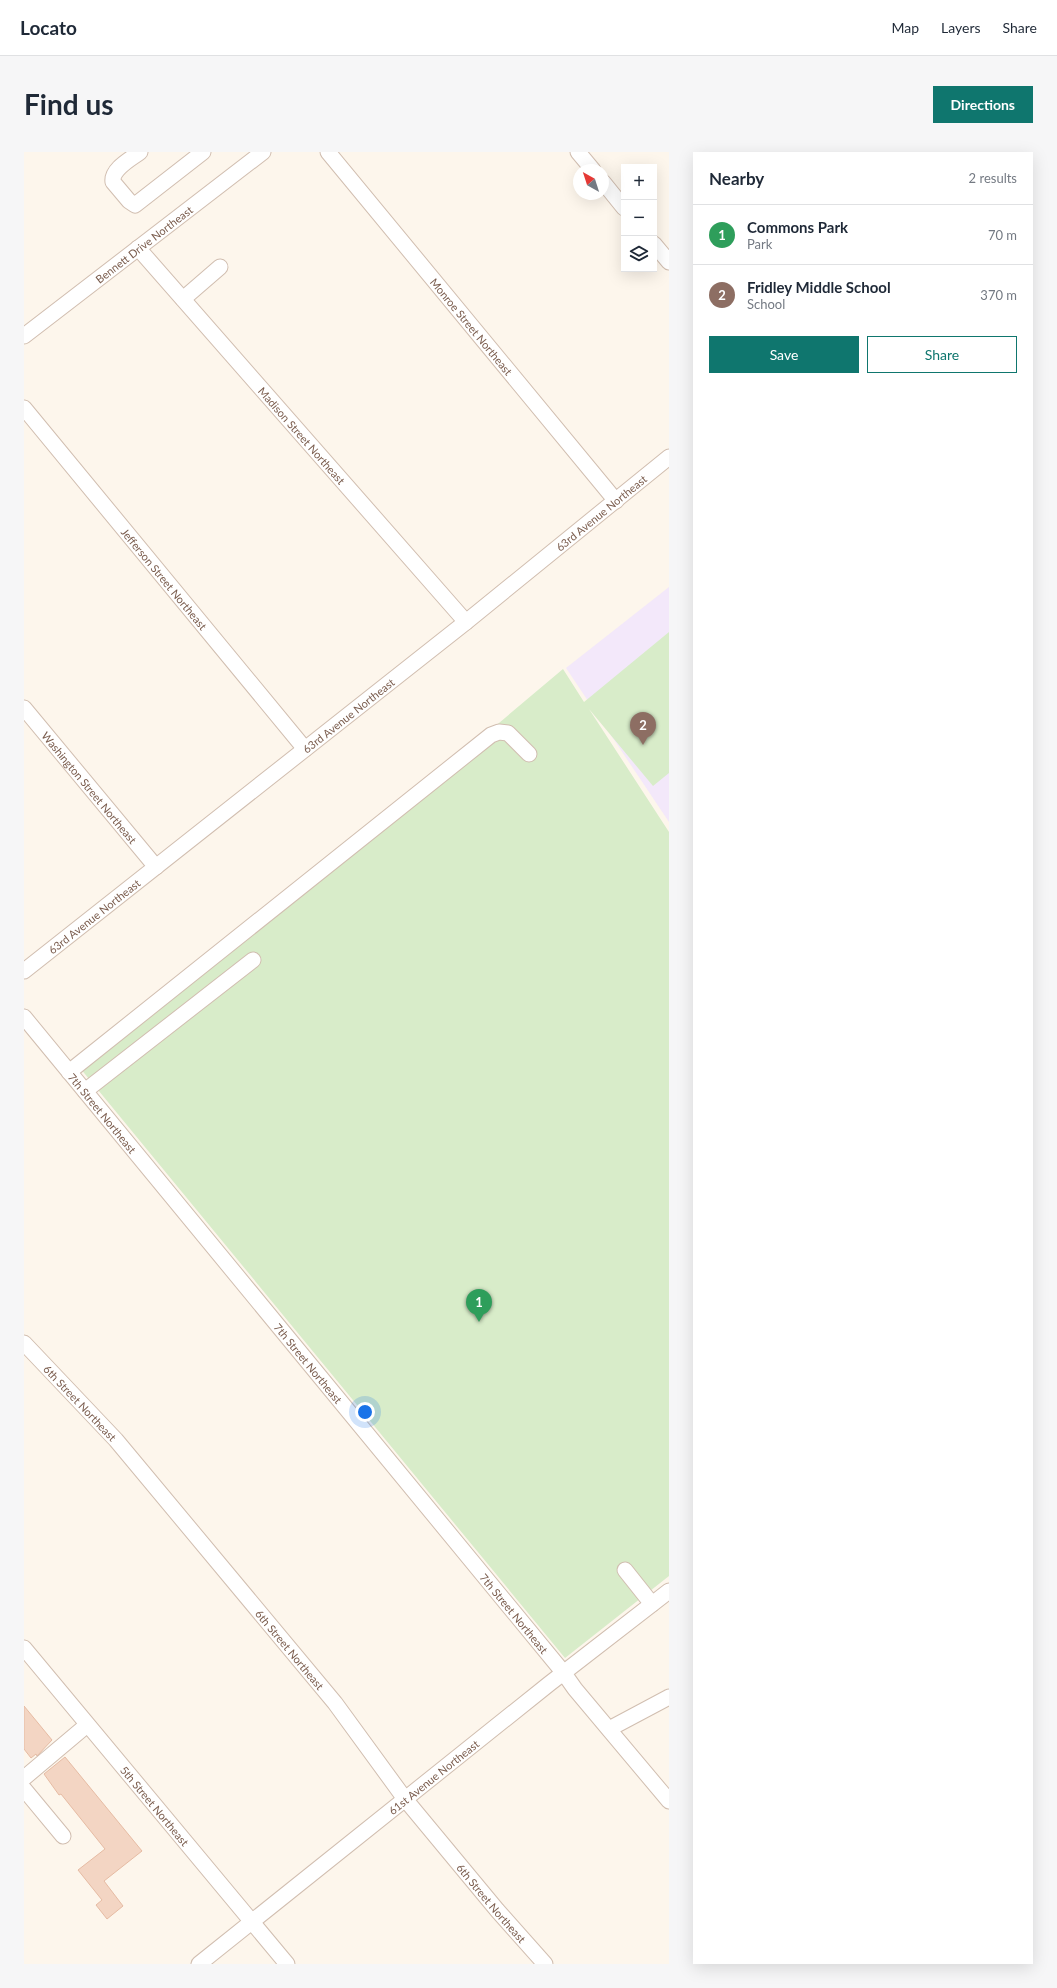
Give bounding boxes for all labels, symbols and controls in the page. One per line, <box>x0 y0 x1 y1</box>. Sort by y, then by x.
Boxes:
text: Locato <box>20 16 77 39</box>
text: Map <box>891 19 919 36</box>
text: Layers <box>941 19 981 36</box>
text: Share <box>1003 19 1037 36</box>
button: Directions <box>933 86 1033 123</box>
text: Find us <box>24 87 114 121</box>
north arrow <box>573 164 609 200</box>
map controls <box>621 164 657 272</box>
button: + <box>621 164 657 200</box>
text: Nearby <box>709 168 764 189</box>
text: 2 results <box>969 170 1017 186</box>
button: − <box>621 200 657 236</box>
street label: Bennett Drive Northeast <box>93 202 195 285</box>
text: Commons Park <box>747 218 848 236</box>
text: 1 <box>718 227 726 243</box>
text: 70 m <box>988 227 1017 243</box>
button: layers <box>621 236 657 272</box>
text: Park <box>747 236 772 252</box>
street label: Monroe Street Northeast <box>428 275 516 377</box>
text: Fridley Middle School <box>747 278 891 296</box>
text: 2 <box>718 287 726 303</box>
text: 370 m <box>980 287 1017 303</box>
text: School <box>747 296 785 312</box>
button: Save <box>709 336 859 373</box>
button: Share <box>867 336 1017 373</box>
street label: Madison Street Northeast <box>256 384 348 486</box>
street label: 63rd Avenue Northeast <box>553 472 649 553</box>
street label: Jefferson Street Northeast <box>119 525 210 632</box>
street label: 63rd Avenue Northeast <box>300 675 397 755</box>
pin: 2 <box>630 712 656 745</box>
street label: Washington Street Northeast <box>40 729 140 846</box>
street label: 63rd Avenue Northeast <box>45 876 142 956</box>
street label: 7th Street Northeast <box>66 1070 140 1155</box>
pin: 1 <box>466 1289 492 1322</box>
street label: 7th Street Northeast <box>272 1320 345 1406</box>
street label: 6th Street Northeast <box>41 1362 119 1443</box>
your location <box>355 1402 375 1422</box>
street label: 7th Street Northeast <box>478 1570 551 1656</box>
street label: 6th Street Northeast <box>253 1607 327 1692</box>
street label: 61st Avenue Northeast <box>386 1737 481 1817</box>
street label: 5th Street Northeast <box>118 1763 192 1848</box>
street label: 6th Street Northeast <box>454 1861 529 1945</box>

